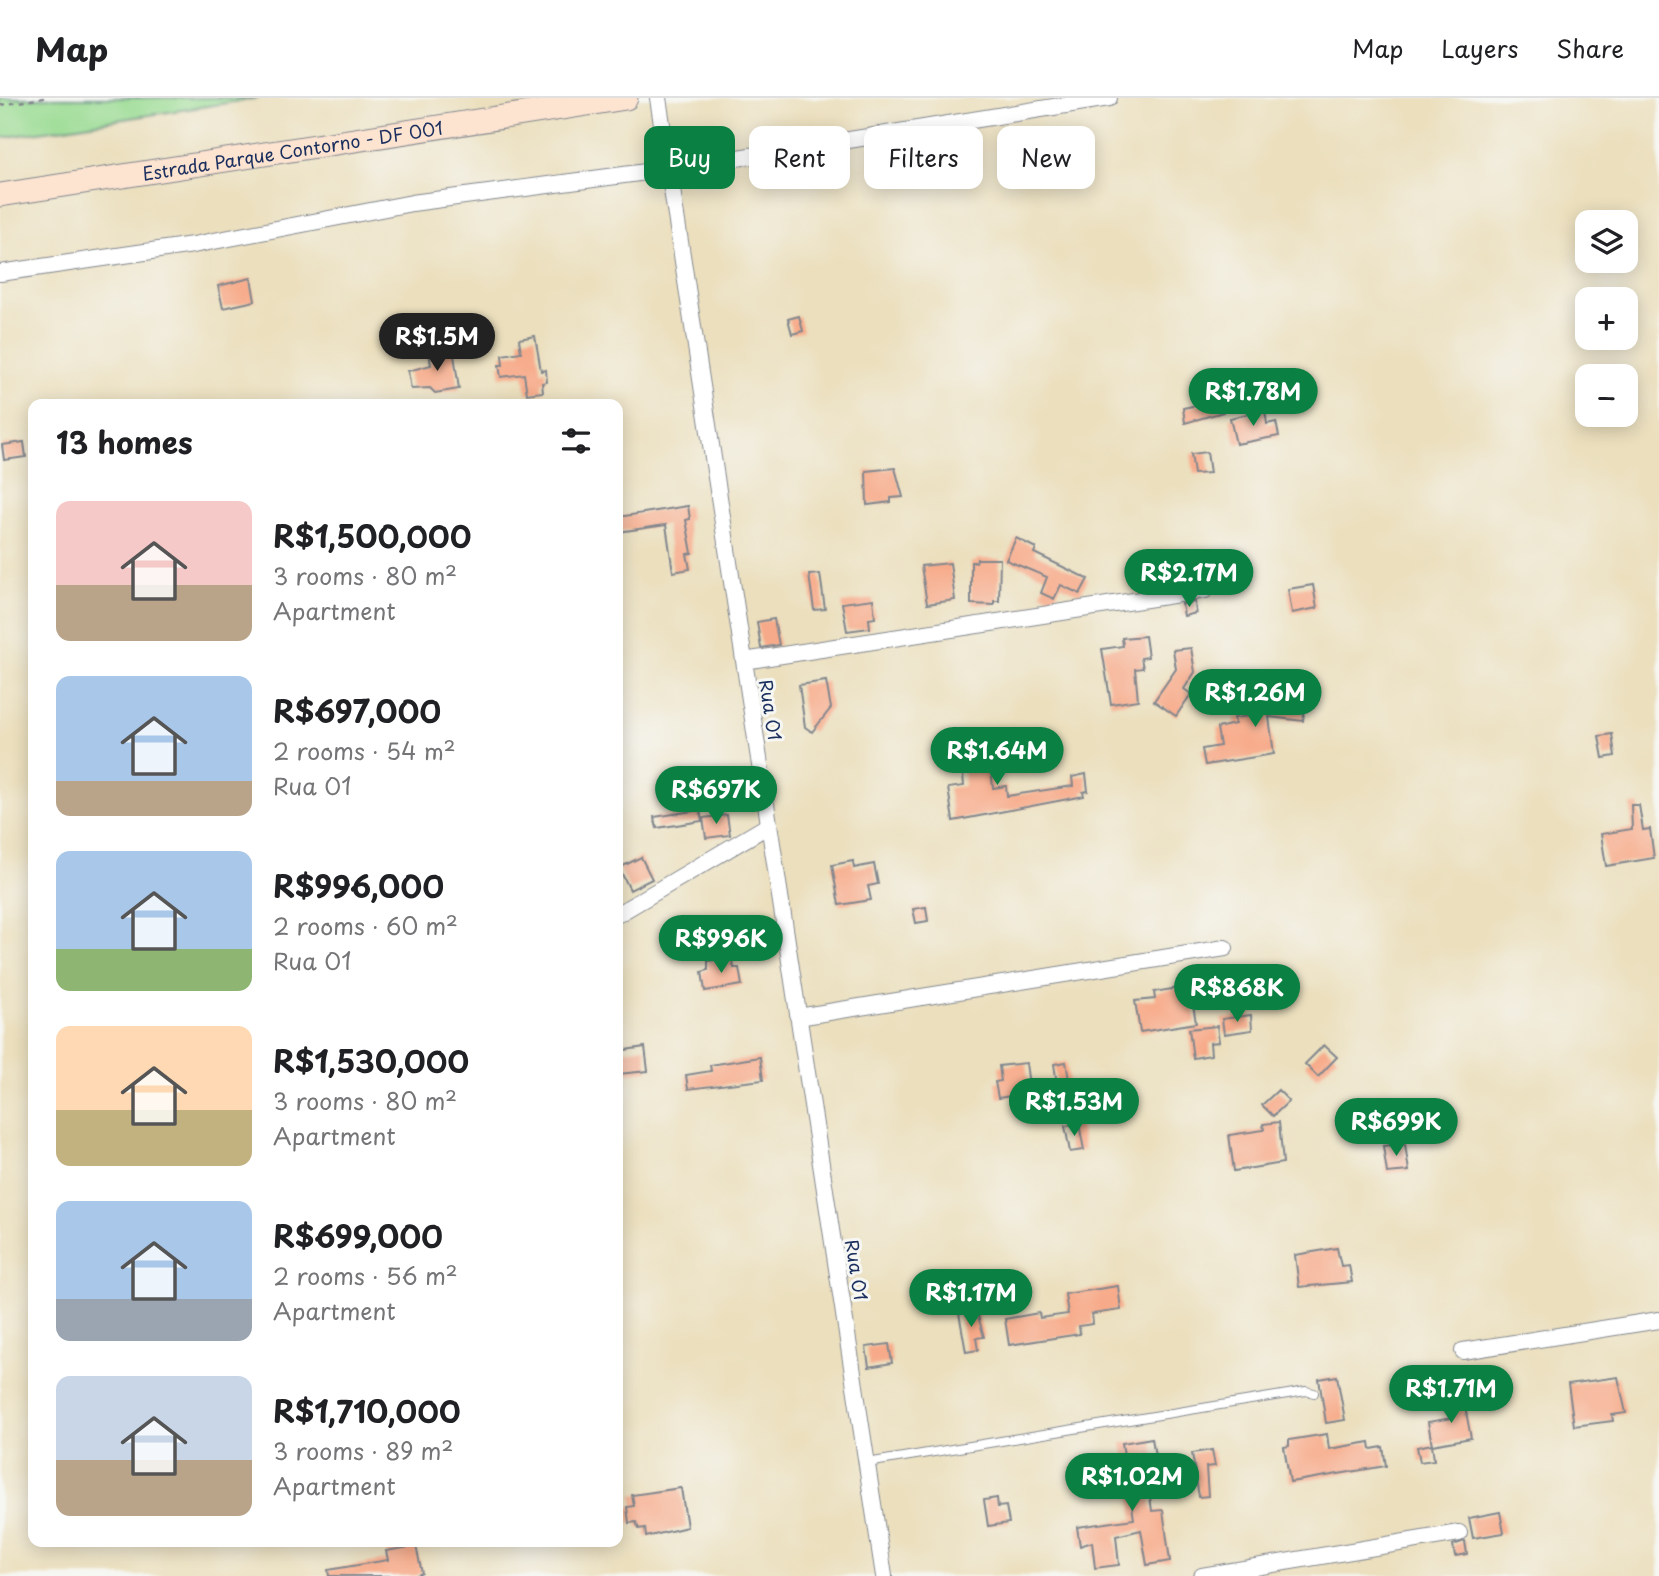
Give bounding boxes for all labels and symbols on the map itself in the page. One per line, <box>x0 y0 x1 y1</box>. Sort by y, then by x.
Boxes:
street label: Estrada Parque Contorno - DF 001 <box>140 113 445 186</box>
pin: R$1.5M <box>380 314 494 373</box>
pin: R$1.78M <box>1188 368 1318 428</box>
pin: R$2.17M <box>1124 550 1254 609</box>
pin: R$1.26M <box>1190 670 1320 729</box>
street label: Rua 01 <box>753 678 789 742</box>
pin: R$1.64M <box>932 728 1062 787</box>
pin: R$697K <box>659 766 773 826</box>
pin: R$996K <box>664 916 778 975</box>
pin: R$868K <box>1180 964 1294 1024</box>
pin: R$1.53M <box>1009 1079 1139 1138</box>
pin: R$699K <box>1339 1098 1453 1158</box>
street label: Rua 01 <box>839 1238 875 1302</box>
pin: R$1.17M <box>906 1270 1036 1329</box>
pin: R$1.71M <box>1386 1366 1516 1425</box>
pin: R$1.02M <box>1067 1454 1197 1513</box>

